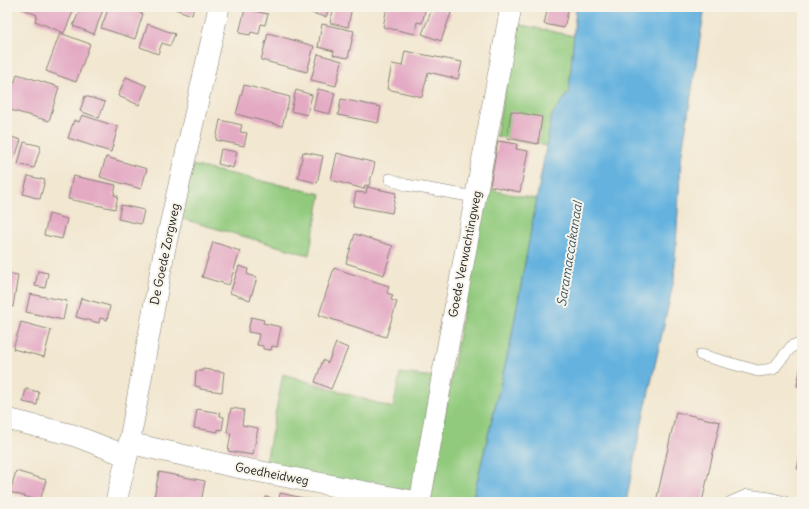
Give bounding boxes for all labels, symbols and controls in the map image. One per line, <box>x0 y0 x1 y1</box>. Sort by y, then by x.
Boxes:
street label: Goede Verwachtingweg <box>445 189 484 319</box>
water label: Saramaccakanaal <box>553 199 586 308</box>
street label: De Goede Zorgweg <box>146 202 183 306</box>
street label: Goedheidweg <box>234 459 310 488</box>

